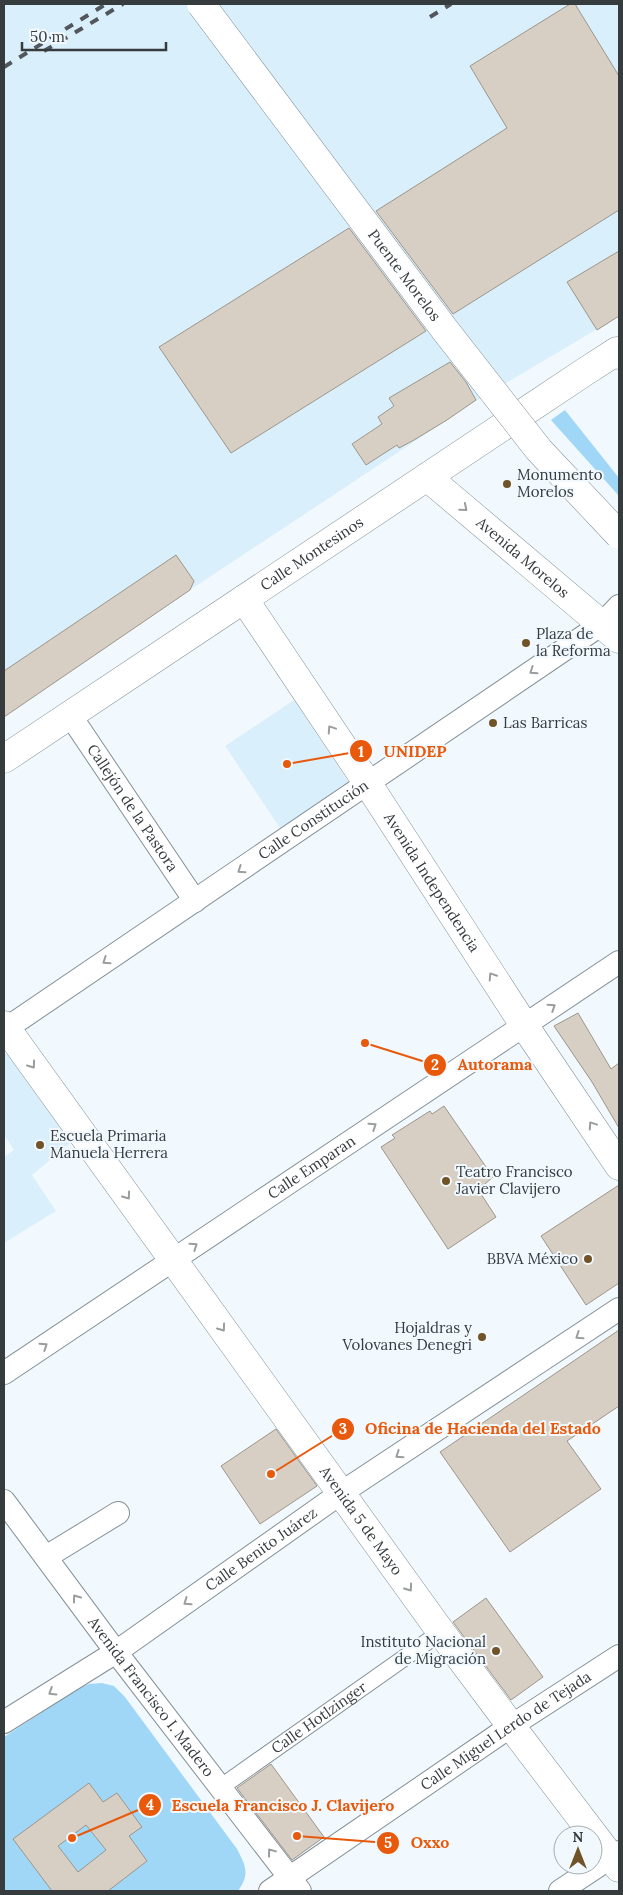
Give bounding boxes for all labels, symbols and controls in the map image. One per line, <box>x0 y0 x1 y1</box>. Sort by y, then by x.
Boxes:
scale bar <box>22 20 166 52</box>
text: 50 m <box>30 27 65 46</box>
street label: Puente Morelos <box>364 225 445 325</box>
place label: Monumento Morelos <box>517 465 603 501</box>
marker: Monumento Morelos <box>501 478 513 490</box>
one-way arrow <box>458 503 467 511</box>
street label: Calle Montesinos <box>256 512 367 595</box>
street label: Avenida Morelos <box>472 512 573 602</box>
place label: Plaza de la Reforma <box>536 624 611 660</box>
marker: Plaza de la Reforma <box>520 637 532 649</box>
one-way arrow <box>529 665 539 674</box>
place label: Las Barricas <box>503 713 588 732</box>
marker: Las Barricas <box>487 717 499 729</box>
one-way arrow <box>328 725 337 735</box>
callout: UNIDEP <box>348 736 456 767</box>
street label: Callejón de la Pastora <box>83 740 183 875</box>
text: UNIDEP <box>384 741 446 761</box>
text: 1 <box>358 742 364 761</box>
street label: Calle Constitución <box>254 775 372 864</box>
street label: Avenida Independencia <box>380 808 484 956</box>
one-way arrow <box>237 864 246 873</box>
one-way arrow <box>102 955 112 964</box>
one-way arrow <box>488 972 498 981</box>
one-way arrow <box>546 1004 555 1013</box>
callout: Autorama <box>422 1049 542 1080</box>
text: Autorama <box>458 1054 533 1074</box>
text: 2 <box>431 1055 439 1074</box>
one-way arrow <box>26 1059 35 1068</box>
one-way arrow <box>589 1122 598 1131</box>
one-way arrow <box>367 1123 376 1132</box>
place label: Escuela Primaria Manuela Herrera <box>50 1126 168 1162</box>
street label: Calle Emparan <box>264 1131 359 1203</box>
marker: Escuela Primaria Manuela Herrera <box>34 1139 46 1151</box>
place label: Teatro Francisco Javier Clavijero <box>455 1162 573 1198</box>
marker: Teatro Francisco Javier Clavijero <box>440 1175 452 1187</box>
one-way arrow <box>122 1190 130 1199</box>
one-way arrow <box>188 1243 198 1252</box>
place label: BBVA México <box>487 1249 578 1268</box>
marker: BBVA México <box>582 1253 594 1265</box>
place label: Hojaldras y Volovanes Denegri <box>341 1318 472 1354</box>
one-way arrow <box>217 1322 225 1331</box>
one-way arrow <box>575 1330 584 1339</box>
marker: Hojaldras y Volovanes Denegri <box>476 1331 488 1343</box>
one-way arrow <box>39 1343 48 1352</box>
callout: Oficina de Hacienda del Estado <box>330 1413 611 1444</box>
text: Oficina de Hacienda del Estado <box>365 1418 601 1438</box>
text: 3 <box>339 1419 347 1438</box>
one-way arrow <box>396 1449 405 1458</box>
street label: Avenida 5 de Mayo <box>315 1461 407 1579</box>
street label: Calle Benito Juárez <box>201 1503 321 1595</box>
one-way arrow <box>404 1582 412 1591</box>
one-way arrow <box>74 1595 82 1604</box>
one-way arrow <box>183 1596 193 1605</box>
street label: Avenida Francisco I. Madero <box>84 1612 219 1781</box>
place label: Instituto Nacional de Migración <box>361 1632 486 1668</box>
marker: Instituto Nacional de Migración <box>490 1645 502 1657</box>
street label: Calle Miguel Lerdo de Tejada <box>416 1667 595 1794</box>
street label: Calle Hotlzinger <box>267 1677 371 1758</box>
one-way arrow <box>48 1686 57 1695</box>
callout: Escuela Francisco J. Clavijero <box>137 1790 405 1821</box>
text: 4 <box>146 1795 154 1814</box>
text: Escuela Francisco J. Clavijero <box>172 1795 394 1815</box>
north arrow <box>553 1825 603 1875</box>
callout: Oxxo <box>375 1827 459 1858</box>
text: N <box>573 1828 584 1846</box>
text: Oxxo <box>411 1832 449 1852</box>
text: 5 <box>384 1833 392 1852</box>
one-way arrow <box>268 1849 276 1858</box>

